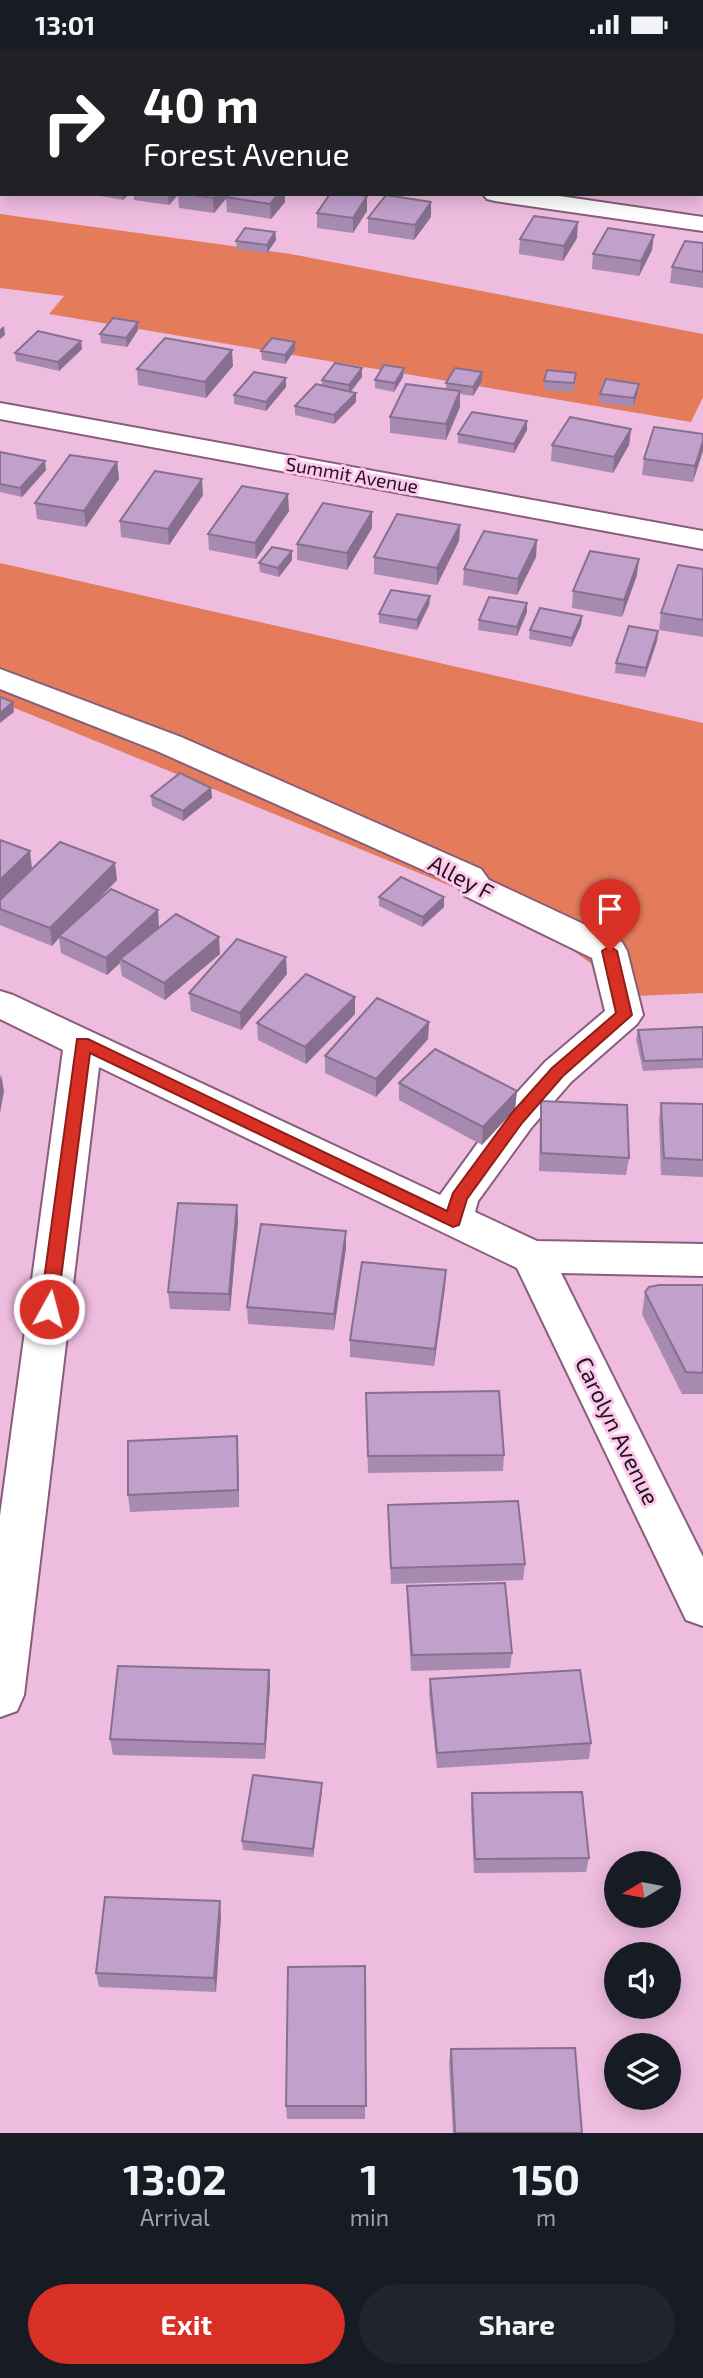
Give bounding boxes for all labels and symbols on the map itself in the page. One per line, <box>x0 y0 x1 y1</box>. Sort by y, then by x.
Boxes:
street label: Summit Avenue <box>284 452 420 497</box>
street label: Alley F <box>424 848 499 906</box>
pin <box>580 879 640 951</box>
position arrow <box>12 1272 86 1346</box>
street label: Carolyn Avenue <box>570 1352 666 1509</box>
north arrow <box>604 1851 681 1929</box>

